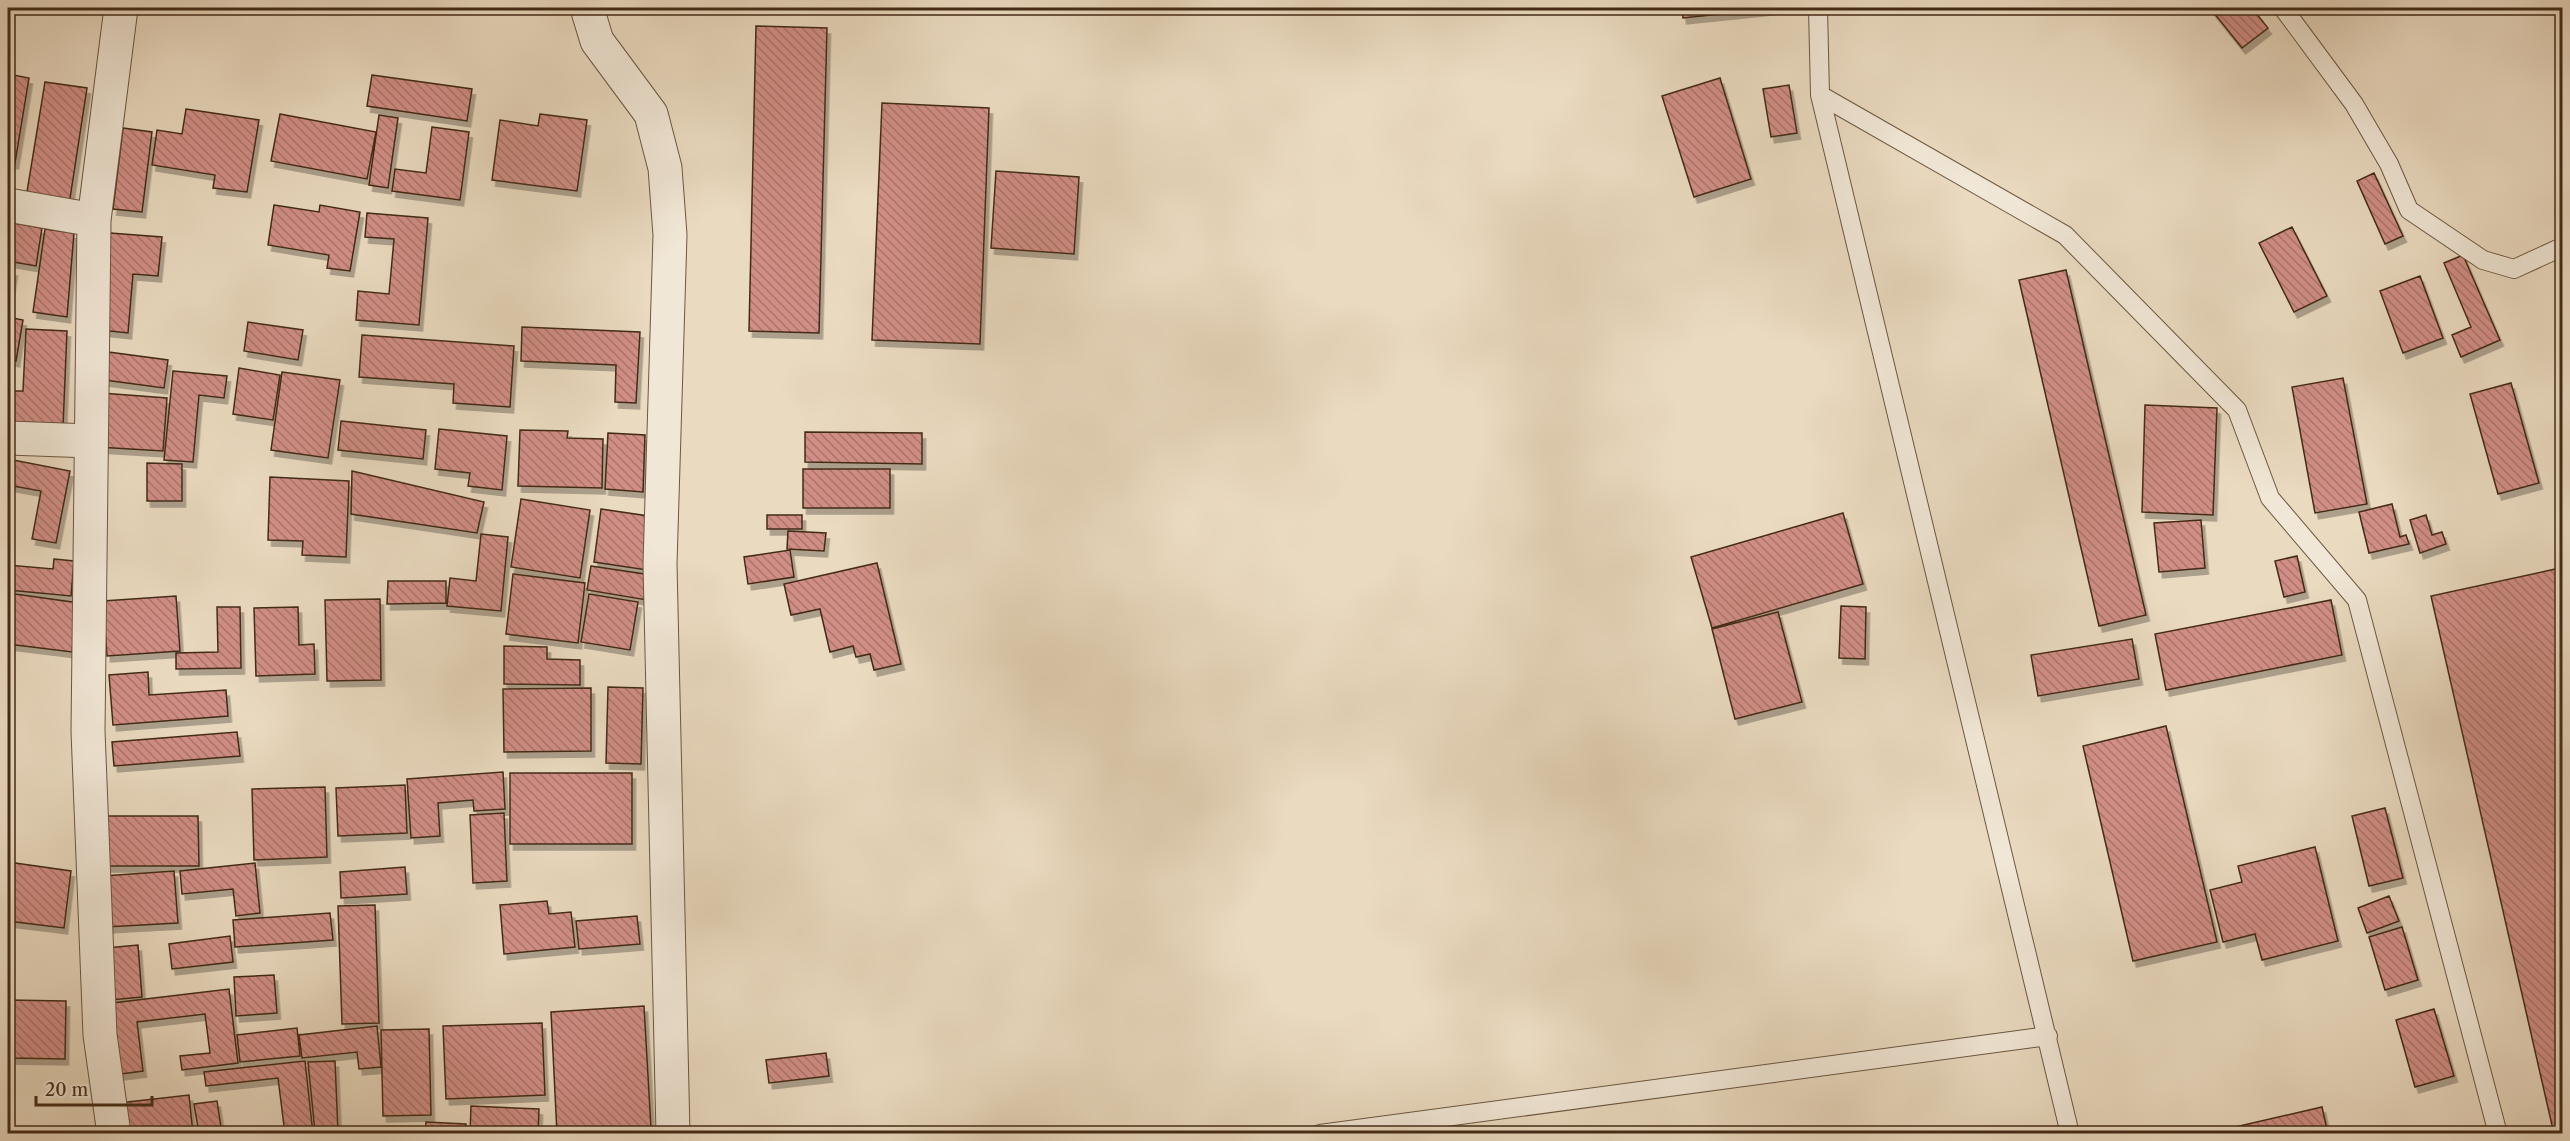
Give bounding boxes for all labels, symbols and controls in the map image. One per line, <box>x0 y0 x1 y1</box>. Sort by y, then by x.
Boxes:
scale bar <box>36 1069 152 1107</box>
text: 20 m <box>45 1079 89 1101</box>

